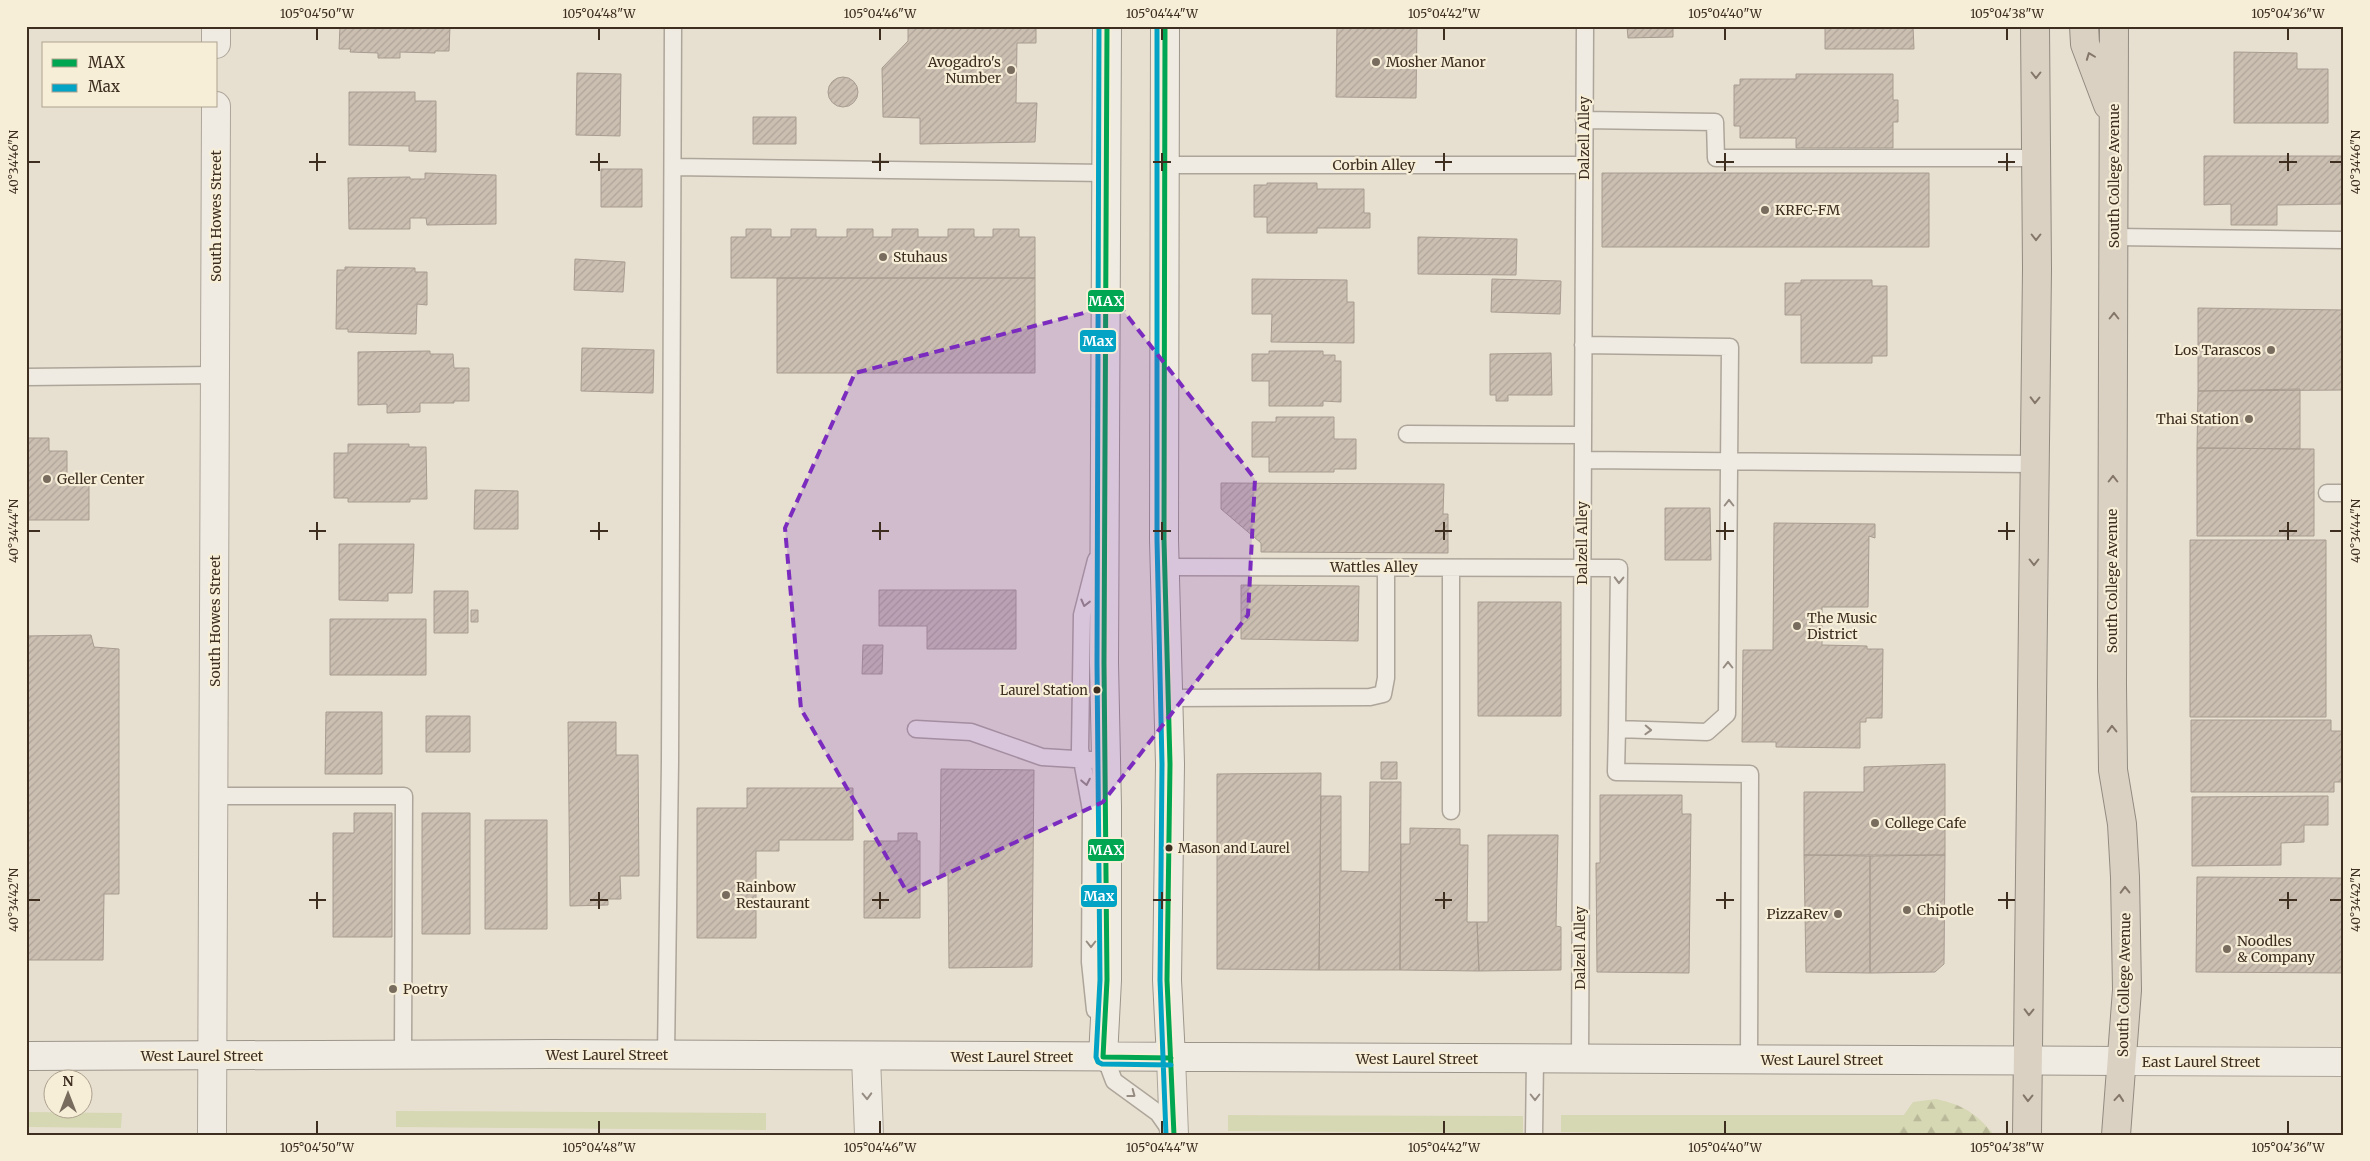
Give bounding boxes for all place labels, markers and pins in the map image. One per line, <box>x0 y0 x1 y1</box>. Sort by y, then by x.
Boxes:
place label: Avogadro's Number <box>927 53 1001 87</box>
place label: Mosher Manor <box>1386 53 1486 71</box>
marker: Mosher Manor <box>1370 56 1382 68</box>
marker: Avogadro's Number <box>1005 64 1017 76</box>
place label: KRFC-FM <box>1775 201 1840 219</box>
marker: KRFC-FM <box>1759 204 1771 216</box>
place label: Stuhaus <box>893 248 948 266</box>
marker: Stuhaus <box>877 251 889 263</box>
place label: Los Tarascos <box>2174 341 2261 359</box>
marker: Los Tarascos <box>2265 344 2277 356</box>
place label: Thai Station <box>2156 410 2239 428</box>
marker: Thai Station <box>2243 413 2255 425</box>
place label: Geller Center <box>57 470 144 488</box>
marker: Geller Center <box>41 473 53 485</box>
place label: The Music District <box>1807 609 1877 643</box>
marker: The Music District <box>1791 620 1803 632</box>
place label: Laurel Station <box>1000 682 1088 699</box>
marker: Laurel Station <box>1092 685 1102 695</box>
place label: College Cafe <box>1885 814 1966 832</box>
marker: College Cafe <box>1869 817 1881 829</box>
place label: Mason and Laurel <box>1178 840 1290 857</box>
marker: Mason and Laurel <box>1164 843 1174 853</box>
place label: Rainbow Restaurant <box>736 878 810 912</box>
marker: Rainbow Restaurant <box>720 889 732 901</box>
place label: Chipotle <box>1917 901 1974 919</box>
marker: Chipotle <box>1901 904 1913 916</box>
place label: PizzaRev <box>1766 905 1829 923</box>
marker: PizzaRev <box>1832 908 1844 920</box>
place label: Noodles & Company <box>2237 932 2316 966</box>
marker: Noodles & Company <box>2221 943 2233 955</box>
place label: Poetry <box>403 980 449 998</box>
marker: Poetry <box>387 983 399 995</box>

